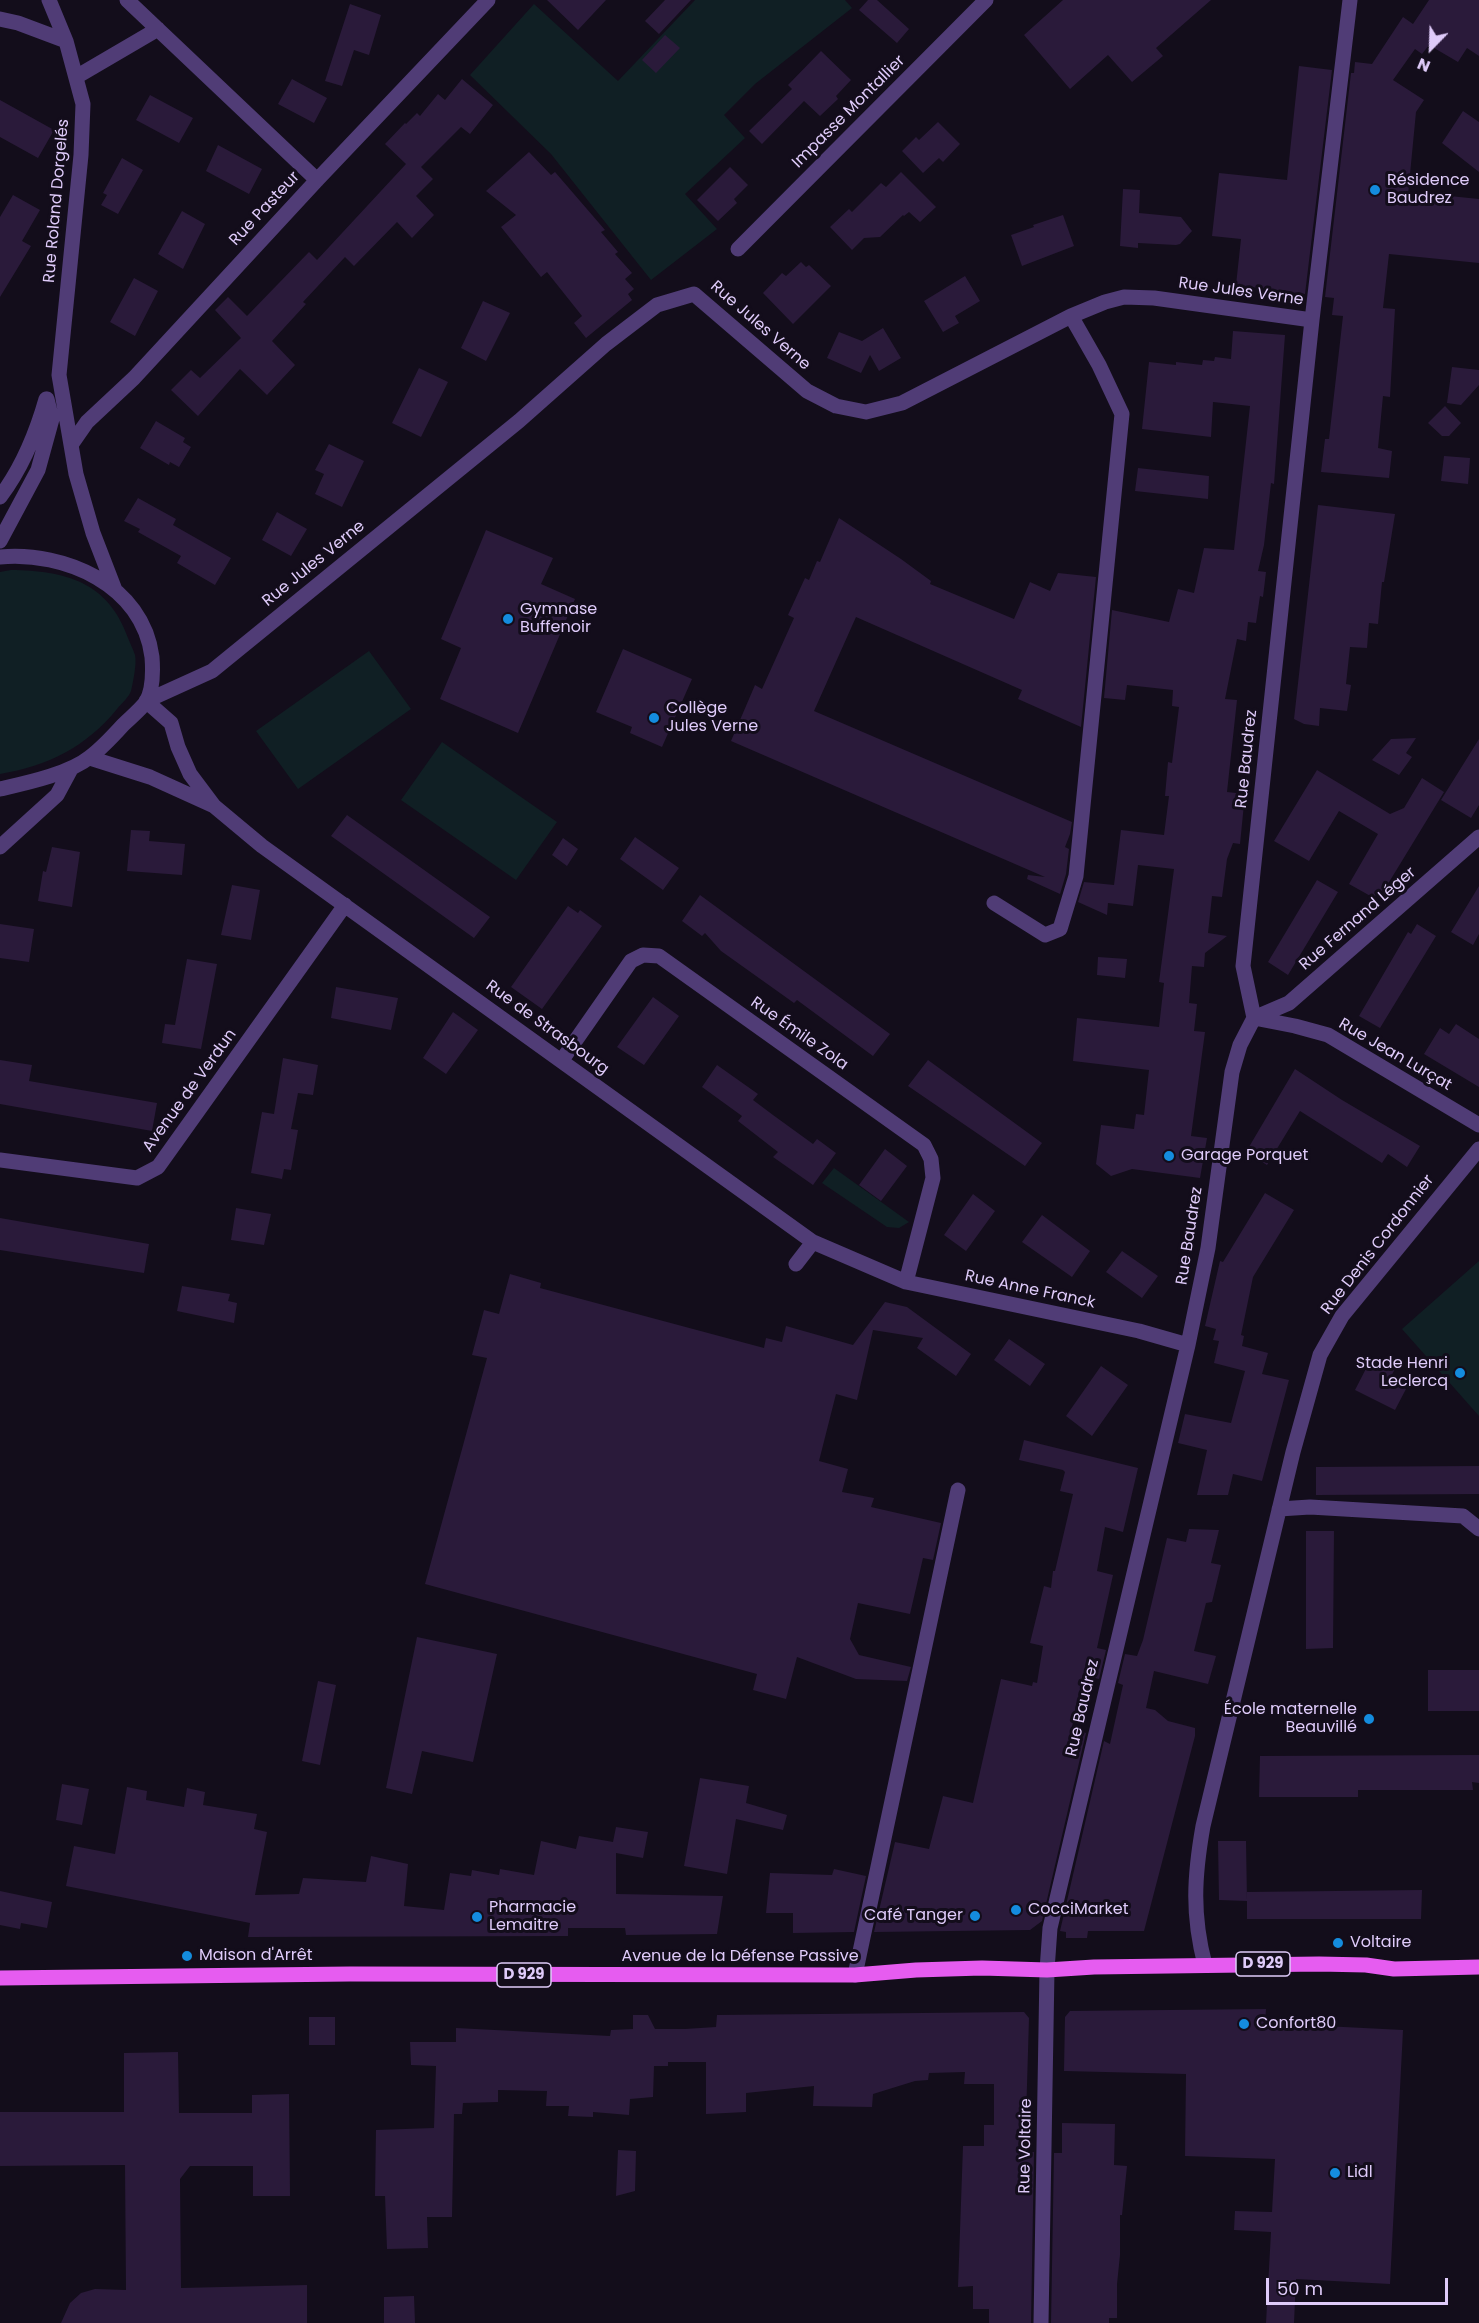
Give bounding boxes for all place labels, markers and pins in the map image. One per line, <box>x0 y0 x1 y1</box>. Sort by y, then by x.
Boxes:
place label: Résidence Baudrez <box>1387 171 1470 209</box>
marker: Résidence Baudrez <box>1368 183 1382 197</box>
place label: Gymnase Buffenoir <box>520 600 597 638</box>
marker: Gymnase Buffenoir <box>501 612 515 626</box>
place label: Collège Jules Verne <box>666 699 758 737</box>
marker: Collège Jules Verne <box>647 711 661 725</box>
place label: Garage Porquet <box>1181 1146 1308 1166</box>
marker: Garage Porquet <box>1162 1149 1176 1163</box>
place label: Stade Henri Leclercq <box>1356 1354 1448 1392</box>
marker: Stade Henri Leclercq <box>1453 1366 1467 1380</box>
place label: École maternelle Beauvillé <box>1224 1700 1357 1738</box>
marker: École maternelle Beauvillé <box>1362 1712 1376 1726</box>
place label: Pharmacie Lemaitre <box>489 1898 576 1936</box>
place label: CocciMarket <box>1028 1900 1128 1920</box>
marker: CocciMarket <box>1009 1903 1023 1917</box>
place label: Café Tanger <box>864 1906 963 1926</box>
marker: Café Tanger <box>968 1909 982 1923</box>
marker: Pharmacie Lemaitre <box>470 1910 484 1924</box>
place label: Voltaire <box>1350 1933 1411 1953</box>
marker: Voltaire <box>1331 1936 1345 1950</box>
place label: Maison d'Arrêt <box>199 1946 312 1966</box>
marker: Maison d'Arrêt <box>180 1949 194 1963</box>
place label: Confort80 <box>1256 2014 1336 2034</box>
marker: Confort80 <box>1237 2017 1251 2031</box>
place label: Lidl <box>1347 2163 1373 2183</box>
marker: Lidl <box>1328 2166 1342 2180</box>

